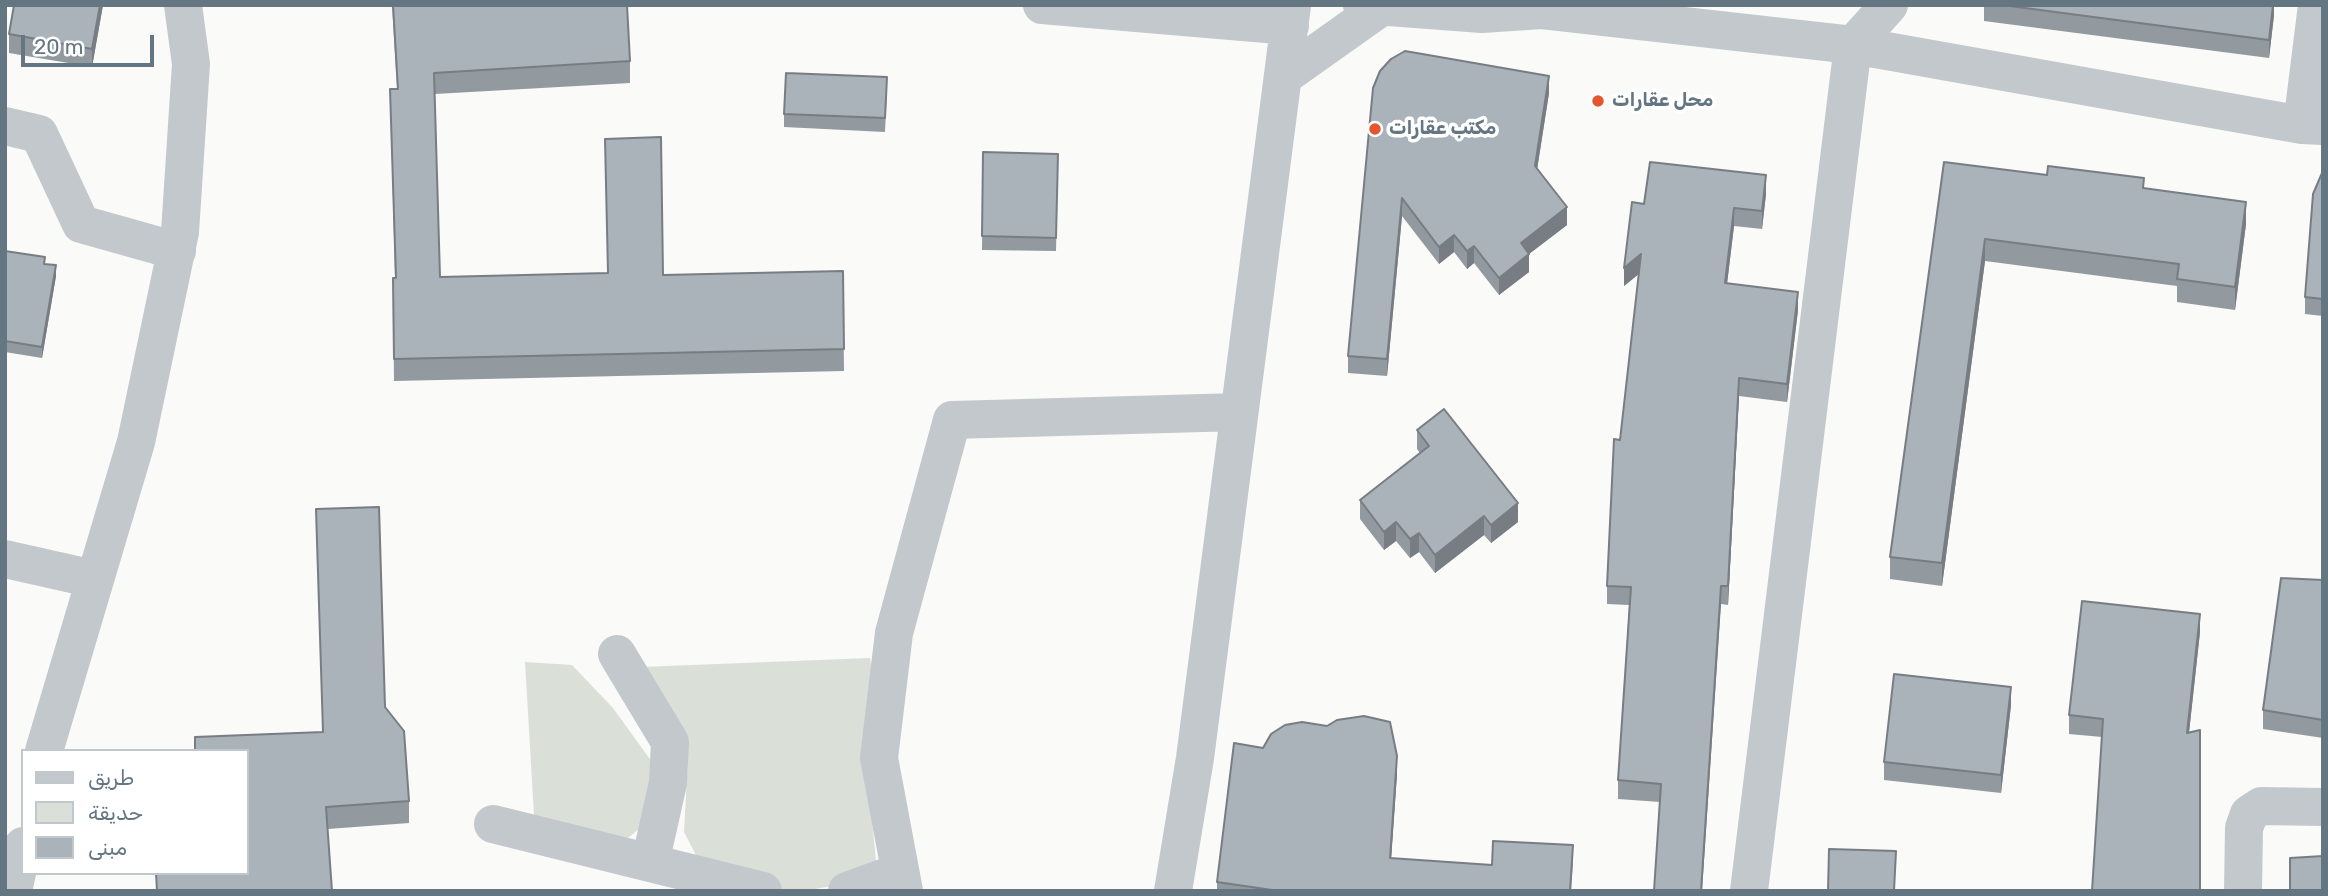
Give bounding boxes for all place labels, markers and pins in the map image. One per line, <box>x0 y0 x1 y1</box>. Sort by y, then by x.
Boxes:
place label: محل عقارات <box>1612 90 1713 112</box>
marker: محل عقارات <box>1590 93 1606 109</box>
place label: مكتب عقارات <box>1389 118 1496 140</box>
marker: مكتب عقارات <box>1367 121 1383 137</box>

